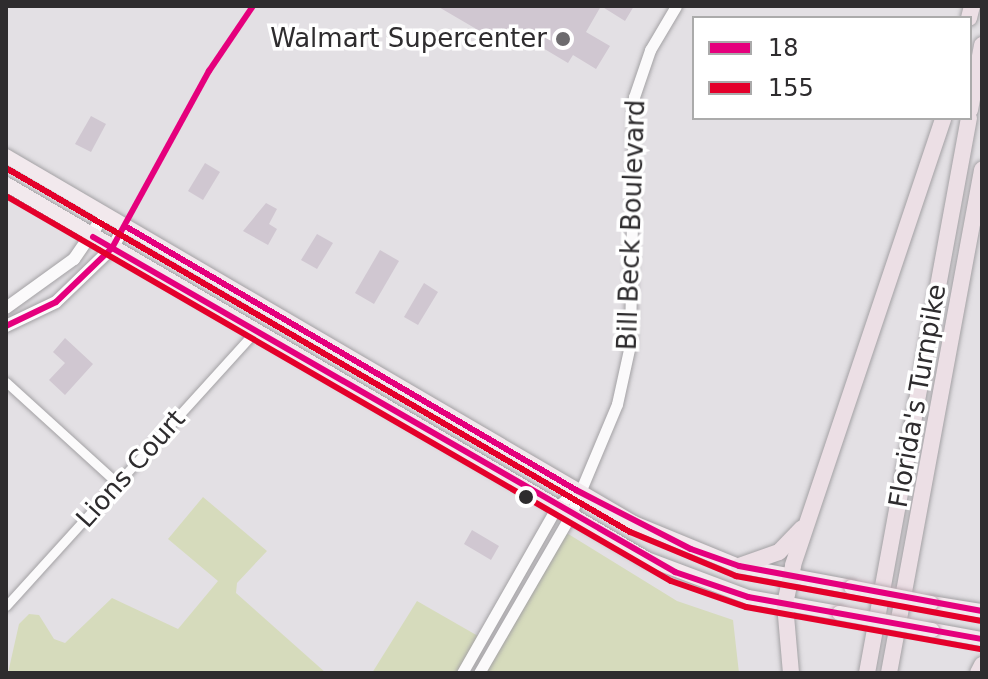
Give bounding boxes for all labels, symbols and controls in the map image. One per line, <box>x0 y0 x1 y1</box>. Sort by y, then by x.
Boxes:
legend <box>692 16 972 120</box>
place label: Walmart Supercenter <box>270 23 547 55</box>
marker: Walmart Supercenter <box>554 30 572 48</box>
text: 18 <box>768 34 799 62</box>
text: 155 <box>768 74 814 102</box>
street label: Bill Beck Boulevard <box>612 99 652 351</box>
street label: Florida's Turnpike <box>883 282 953 510</box>
street label: Lions Court <box>70 404 192 534</box>
unlabelled marker <box>518 489 534 505</box>

